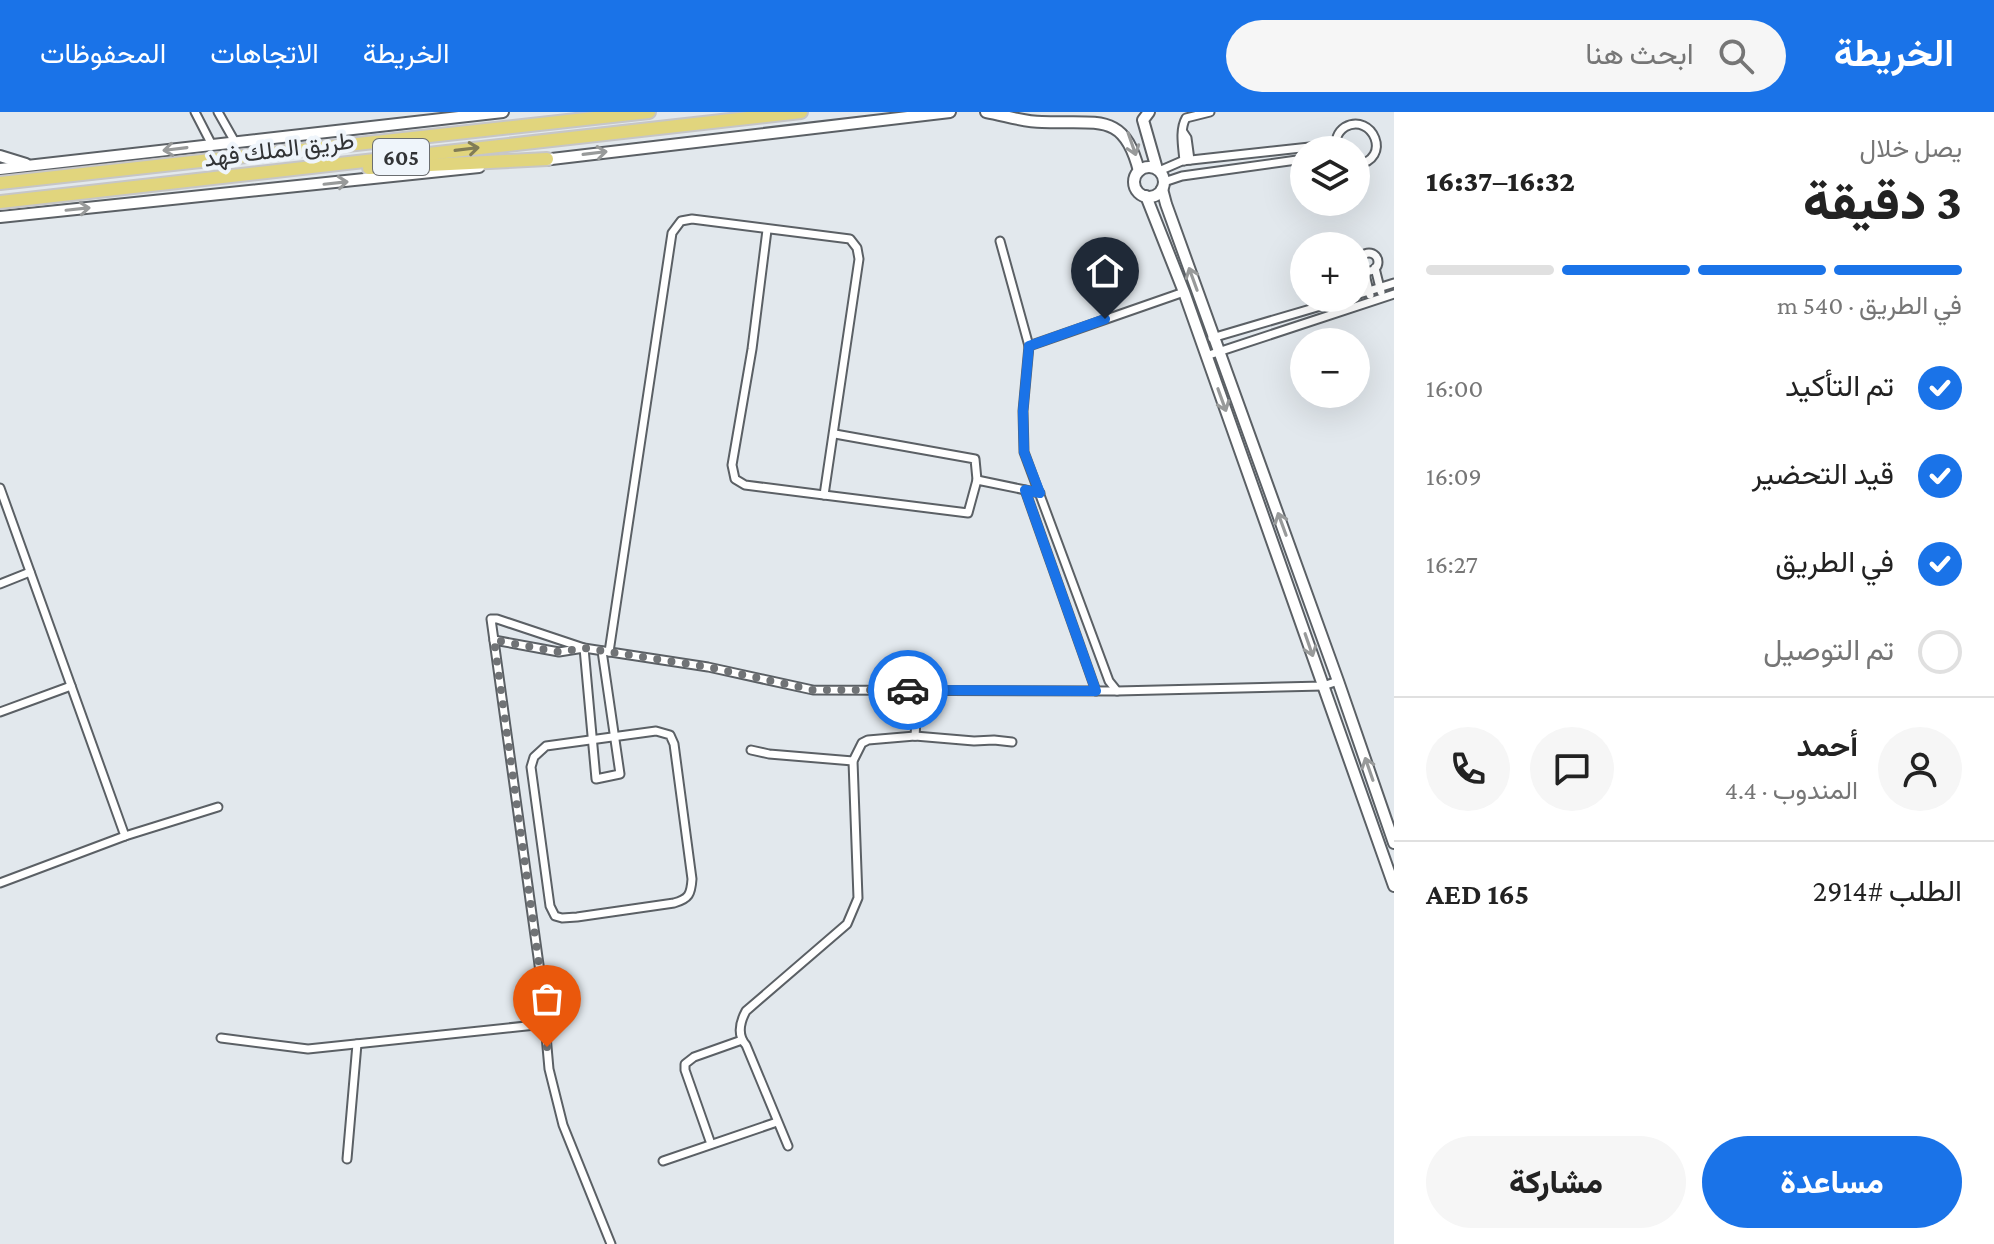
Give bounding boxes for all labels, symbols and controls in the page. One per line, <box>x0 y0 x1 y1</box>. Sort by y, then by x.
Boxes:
search box <box>1226 20 1786 92</box>
text: الخريطة <box>1834 32 1954 74</box>
icon: search <box>1714 34 1758 78</box>
text: ابحث هنا <box>1585 37 1694 70</box>
text: المحفوظات <box>40 38 166 69</box>
text: الاتجاهات <box>210 38 319 69</box>
text: الخريطة <box>363 38 449 69</box>
street label: طريق الملك فهد <box>202 126 356 174</box>
one-way arrow <box>1126 131 1140 156</box>
text: يصل خلال <box>1860 134 1962 163</box>
map controls <box>1290 136 1370 408</box>
button: layers <box>1290 136 1370 216</box>
road number: 605 <box>373 139 429 175</box>
one-way arrow <box>163 142 189 157</box>
one-way arrow <box>453 142 480 157</box>
one-way arrow <box>581 146 607 161</box>
text: 16:32–16:37 <box>1426 164 1575 197</box>
text: 3 دقيقة <box>1803 172 1962 230</box>
one-way arrow <box>322 176 349 191</box>
one-way arrow <box>64 202 91 217</box>
button: + <box>1290 232 1370 312</box>
pin <box>1071 237 1139 319</box>
icon: home <box>1083 249 1127 293</box>
one-way arrow <box>1185 267 1200 292</box>
text: في الطريق · 540 m <box>1777 291 1962 320</box>
button: − <box>1290 328 1370 408</box>
icon: check <box>1918 366 1962 410</box>
text: تم التأكيد <box>1785 369 1894 402</box>
text: 16:00 <box>1426 374 1483 403</box>
one-way arrow <box>1216 388 1230 412</box>
icon: check <box>1918 454 1962 498</box>
text: قيد التحضير <box>1752 457 1894 490</box>
text: 16:09 <box>1426 462 1482 491</box>
one-way arrow <box>1273 512 1288 537</box>
icon: check <box>1918 542 1962 586</box>
text: في الطريق <box>1775 545 1894 578</box>
text: 16:27 <box>1426 550 1478 579</box>
one-way arrow <box>1303 633 1317 657</box>
text: تم التوصيل <box>1763 633 1894 666</box>
courier <box>868 650 948 730</box>
icon: car <box>886 668 930 712</box>
button: phone <box>1426 727 1510 811</box>
button: chat <box>1530 727 1614 811</box>
button: person <box>1878 727 1962 811</box>
text: أحمد <box>1796 729 1858 762</box>
one-way arrow <box>1360 757 1375 782</box>
text: المندوب · 4.4 <box>1725 776 1858 805</box>
text: الطلب #2914 <box>1813 874 1962 907</box>
text: AED 165 <box>1426 877 1529 910</box>
pin <box>513 965 581 1047</box>
icon: bag <box>525 977 569 1021</box>
button: مشاركة <box>1426 1136 1686 1228</box>
button: مساعدة <box>1702 1136 1962 1228</box>

